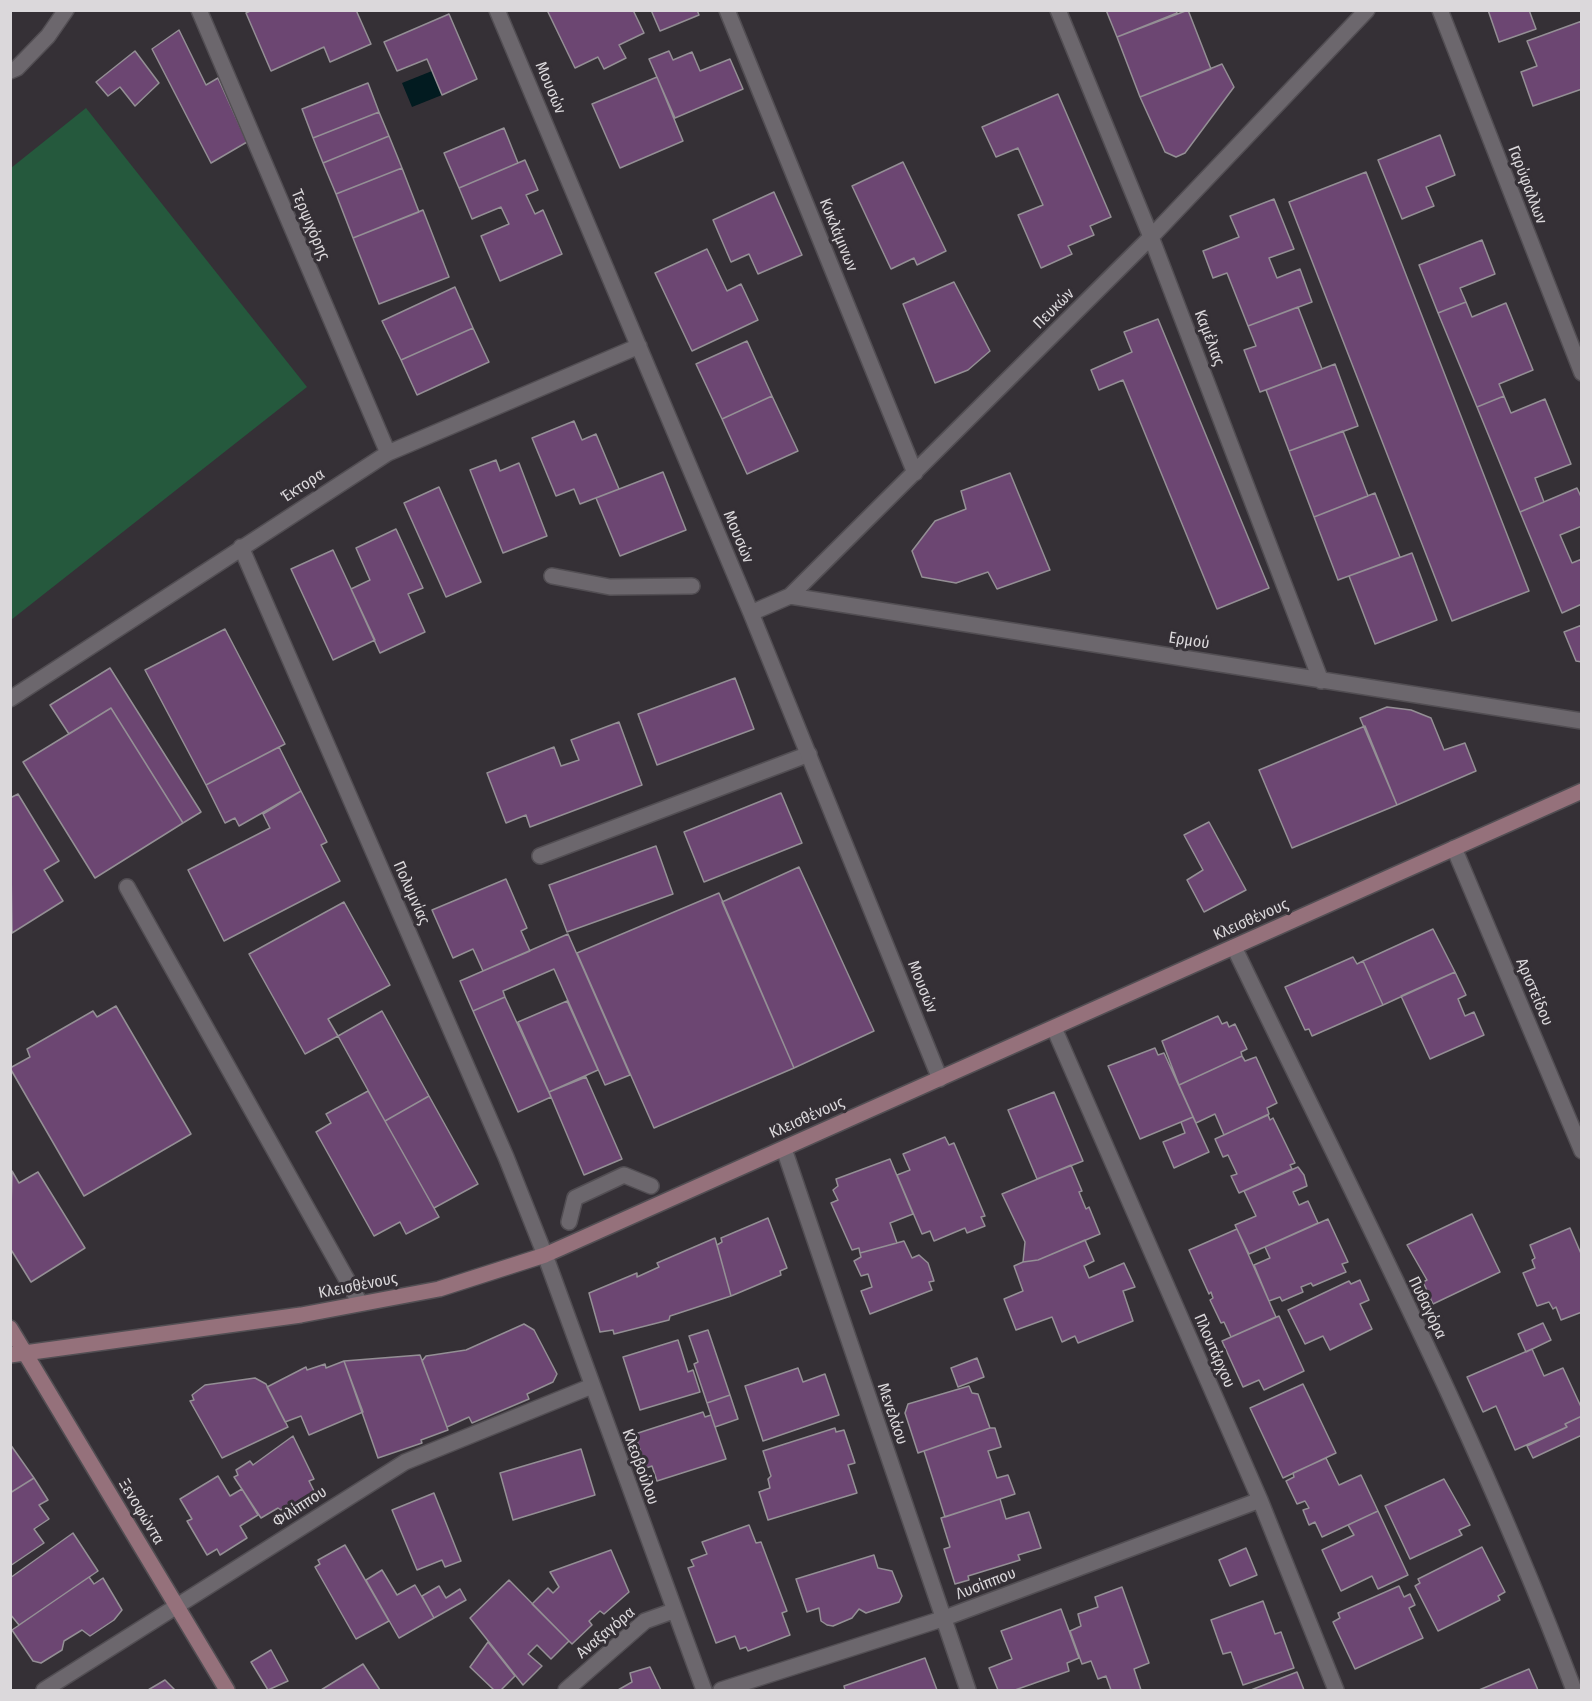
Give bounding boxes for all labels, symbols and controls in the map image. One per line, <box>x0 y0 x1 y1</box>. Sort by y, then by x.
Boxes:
street label: Μουσών <box>530 59 570 117</box>
street label: Γαρύφαλλων <box>1503 143 1551 227</box>
street label: Τερψιχόρης <box>286 187 334 263</box>
street label: Κυκλάμινων <box>815 196 861 274</box>
street label: Πευκών <box>1030 285 1078 333</box>
street label: Καμέλιας <box>1190 307 1228 369</box>
street label: Έκτορα <box>278 465 328 507</box>
street label: Μουσών <box>718 508 758 566</box>
street label: Ερμού <box>1167 628 1211 654</box>
street label: Πολυμνίας <box>388 858 434 928</box>
street label: Κλεισθένους <box>1211 895 1291 945</box>
street label: Αριστείδου <box>1511 955 1557 1029</box>
street label: Μουσών <box>903 958 941 1016</box>
street label: Κλεισθένους <box>767 1093 847 1143</box>
street label: Κλεισθένους <box>317 1269 399 1303</box>
street label: Πυθαγόρα <box>1404 1274 1450 1342</box>
street label: Πλουτάρχου <box>1189 1311 1239 1391</box>
street label: Μενελάου <box>873 1381 911 1447</box>
street label: Κλεοβούλου <box>617 1426 663 1508</box>
street label: Ξενοφώντα <box>114 1476 168 1548</box>
street label: Φιλίππου <box>269 1482 331 1532</box>
street label: Λυσίππου <box>953 1564 1019 1604</box>
street label: Αναξαγόρα <box>573 1603 639 1663</box>

